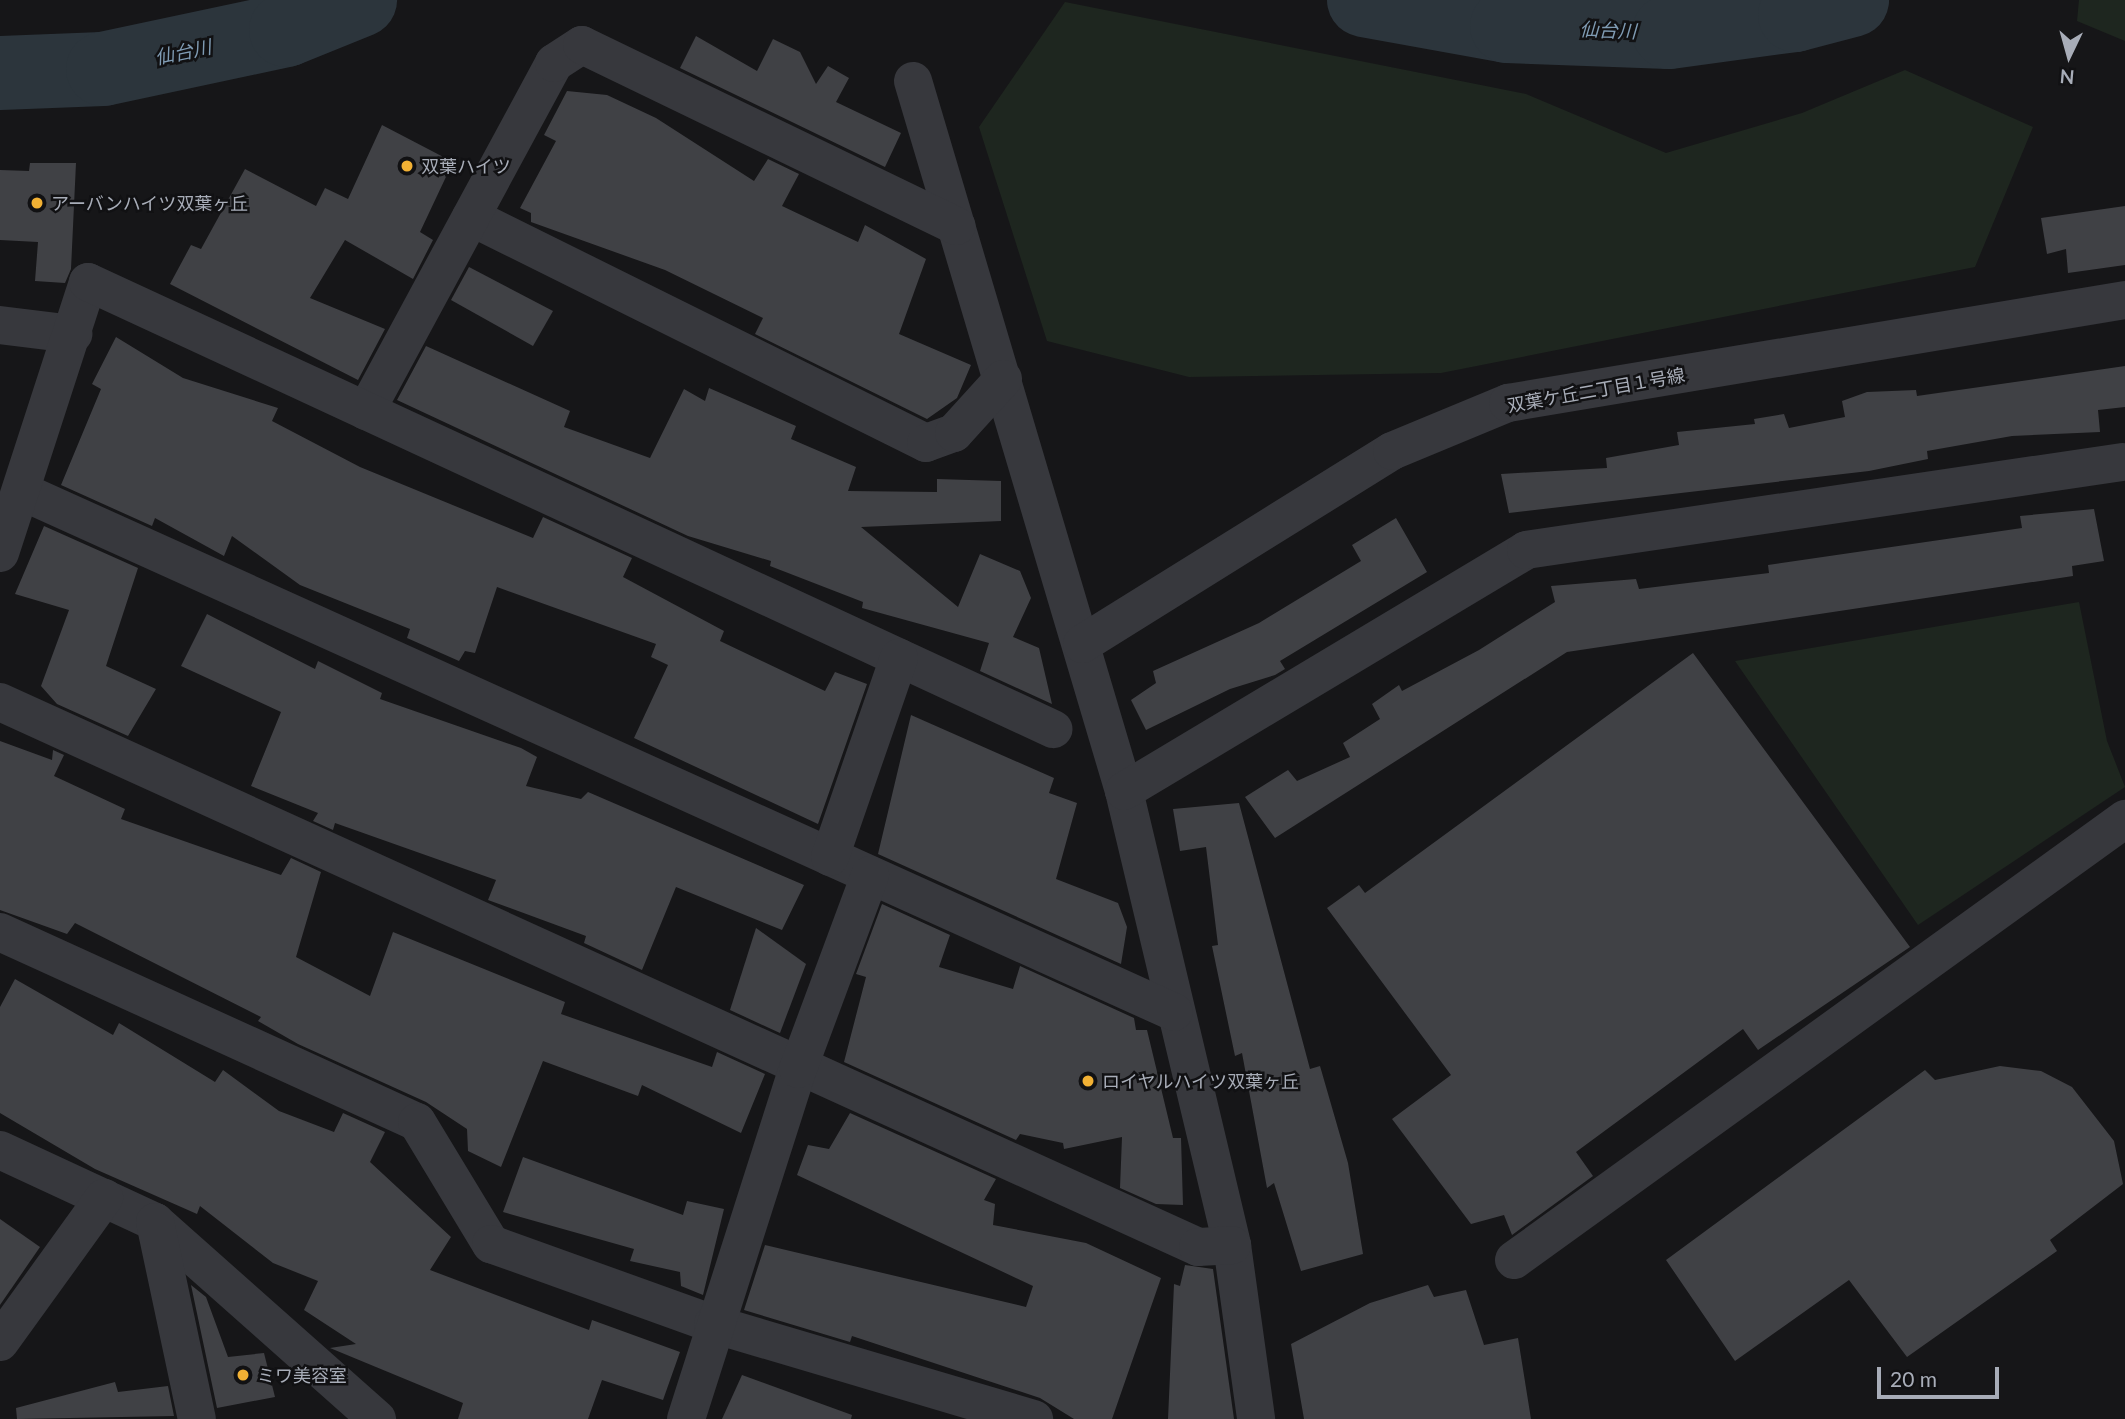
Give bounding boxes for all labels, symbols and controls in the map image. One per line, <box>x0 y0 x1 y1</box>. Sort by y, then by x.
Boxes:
water label: 仙台川 <box>1579 18 1637 42</box>
north arrow <box>2034 21 2104 91</box>
water label: 仙台川 <box>153 35 213 69</box>
text: N <box>2059 65 2075 90</box>
place label: 双葉ハイツ <box>421 155 511 177</box>
marker: 双葉ハイツ <box>399 158 415 174</box>
place label: アーバンハイツ双葉ヶ丘 <box>51 192 248 214</box>
marker: アーバンハイツ双葉ヶ丘 <box>29 195 45 211</box>
street label: 双葉ケ丘二丁目１号線 <box>1505 364 1687 416</box>
place label: ロイヤルハイツ双葉ヶ丘 <box>1102 1070 1300 1092</box>
marker: ロイヤルハイツ双葉ヶ丘 <box>1080 1073 1096 1089</box>
scale bar <box>1880 1352 2002 1396</box>
place label: ミワ美容室 <box>257 1364 347 1386</box>
text: 20 m <box>1890 1366 1937 1391</box>
marker: ミワ美容室 <box>235 1367 251 1383</box>

